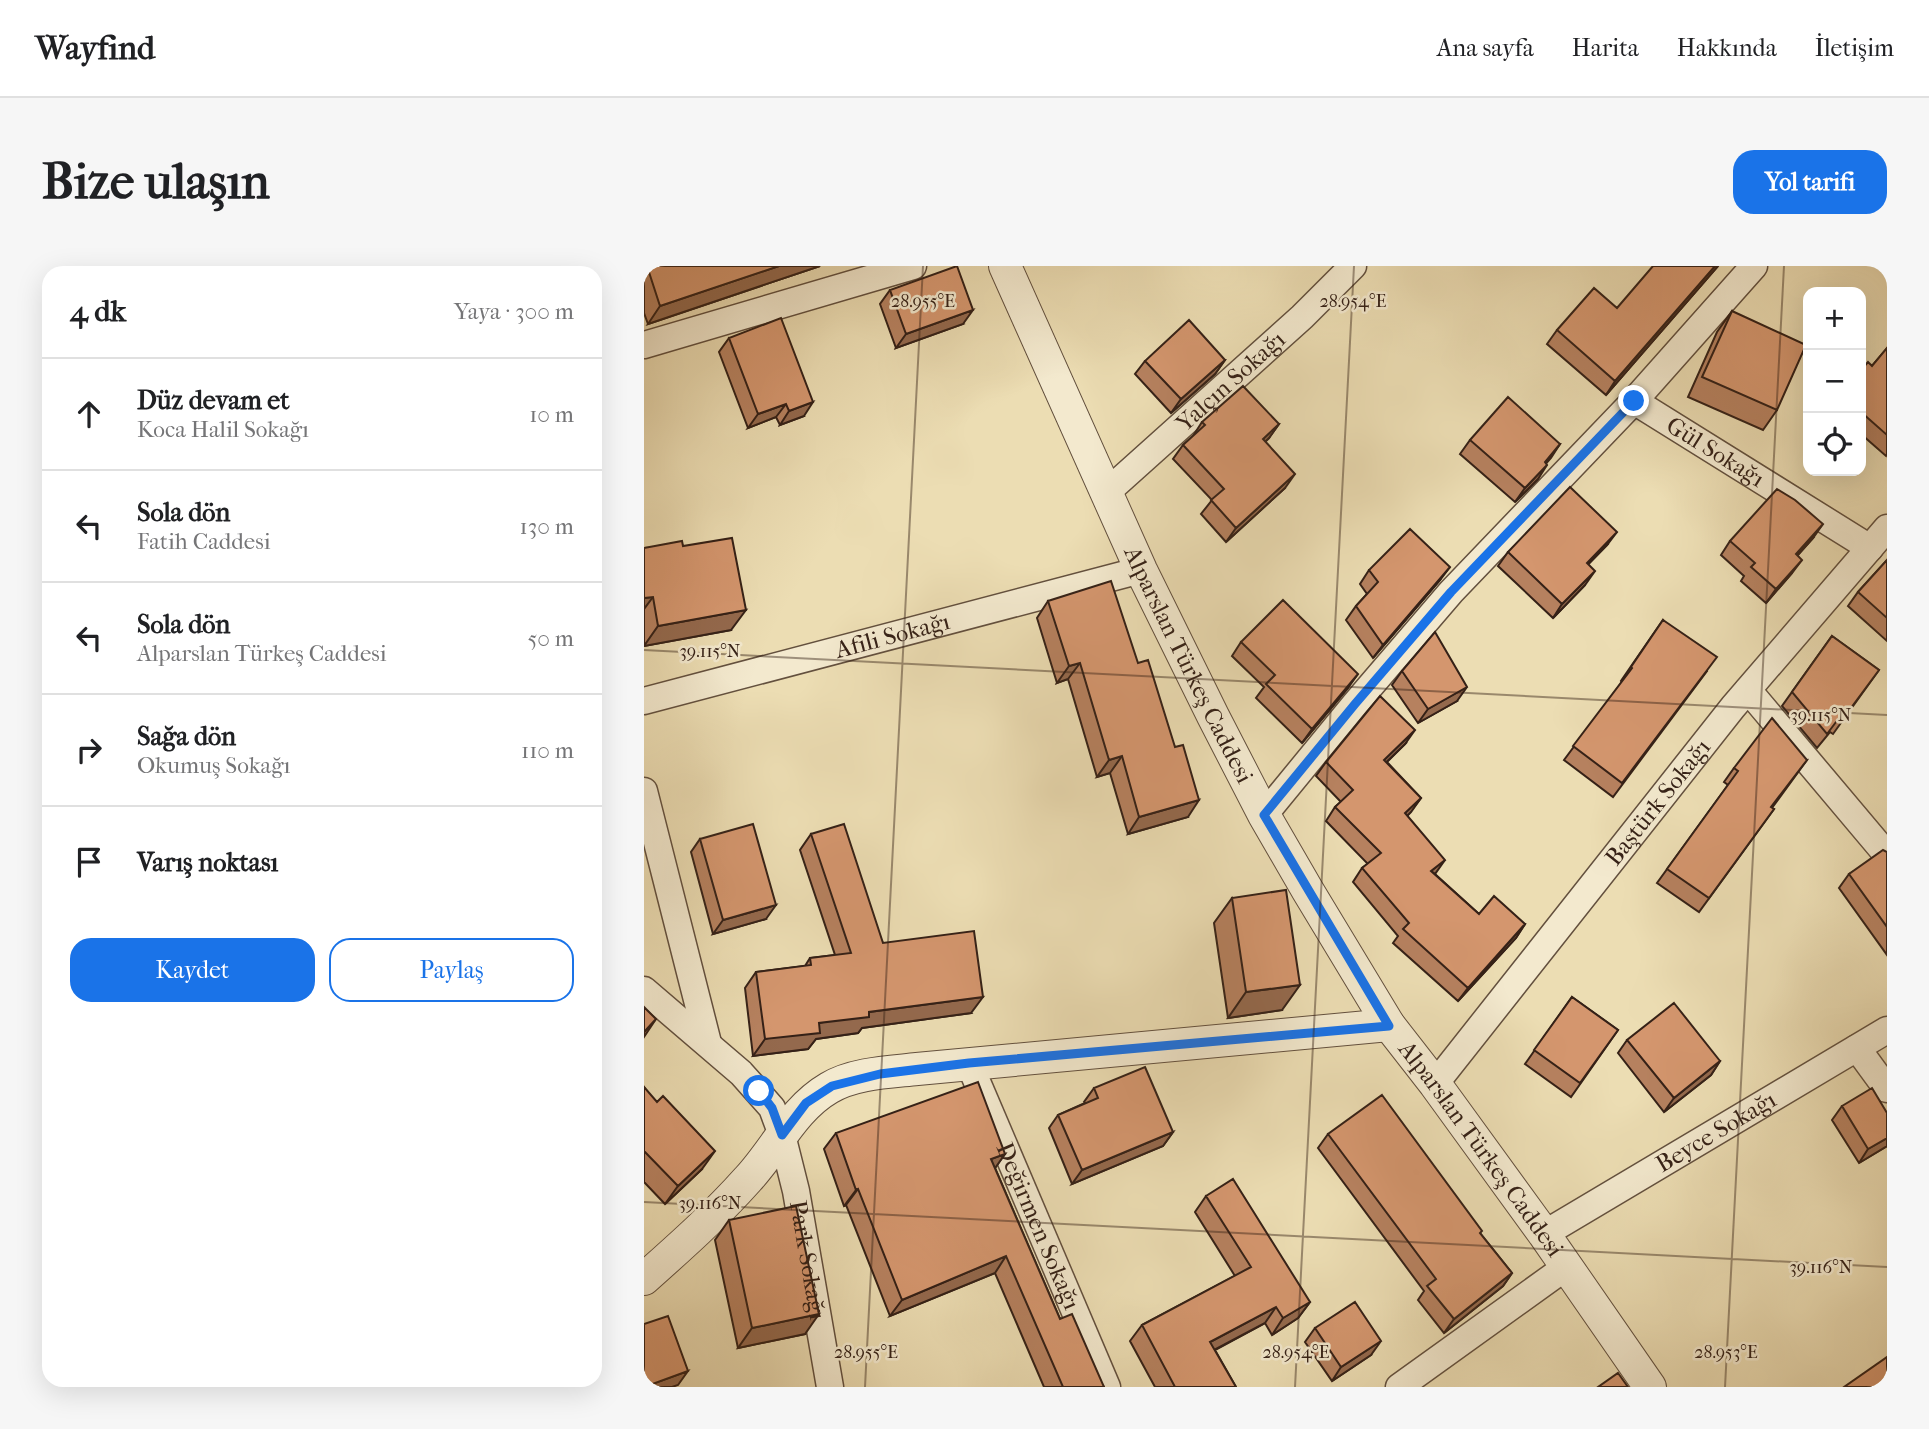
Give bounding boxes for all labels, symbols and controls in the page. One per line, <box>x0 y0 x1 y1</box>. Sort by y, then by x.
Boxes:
text: Wayfind <box>35 29 155 68</box>
text: Ana sayfa <box>1437 34 1534 62</box>
text: Harita <box>1572 34 1639 62</box>
text: Hakkında <box>1677 34 1777 62</box>
text: İletişim <box>1815 34 1894 62</box>
button: Yol tarifi <box>1733 150 1887 214</box>
text: Bize ulaşın <box>42 153 270 211</box>
map controls <box>1803 287 1866 476</box>
button: + <box>1803 287 1866 350</box>
text: 28.955°E <box>891 291 955 312</box>
text: 28.954°E <box>1320 291 1386 312</box>
text: 4 dk <box>70 294 126 329</box>
text: Yaya · 300 m <box>454 298 574 325</box>
street label: Yalçın Sokağı <box>1170 325 1291 438</box>
button: − <box>1803 350 1866 413</box>
text: Düz devam et <box>137 385 290 416</box>
route end <box>1618 385 1649 416</box>
icon: ahead <box>70 395 108 433</box>
text: 10 m <box>529 401 574 428</box>
street label: Gül Sokağı <box>1661 411 1770 493</box>
button: locate <box>1803 413 1866 476</box>
text: Koca Halil Sokağı <box>137 416 309 443</box>
text: Sola dön <box>137 497 230 528</box>
icon: left <box>70 507 108 545</box>
text: 130 m <box>520 513 574 540</box>
text: Fatih Caddesi <box>137 528 271 555</box>
street label: Alparslan Türkeş Caddesi <box>1118 541 1259 788</box>
street label: Afili Sokağı <box>831 607 953 664</box>
text: Sola dön <box>137 609 230 640</box>
icon: left <box>70 619 108 657</box>
text: 50 m <box>527 625 574 652</box>
text: Alparslan Türkeş Caddesi <box>137 640 387 667</box>
text: 39.115°N <box>679 641 741 662</box>
text: 39.115°N <box>1790 705 1852 726</box>
text: Sağa dön <box>137 721 236 752</box>
icon: right <box>70 731 108 769</box>
street label: Baştürk Sokağı <box>1599 734 1716 871</box>
text: 110 m <box>521 737 574 764</box>
text: Okumuş Sokağı <box>137 752 290 779</box>
icon: arrive <box>70 843 108 881</box>
text: Varış noktası <box>137 847 278 878</box>
button: Kaydet <box>70 938 315 1002</box>
button: Paylaş <box>329 938 574 1002</box>
street label: Alparslan Türkeş Caddesi <box>1392 1035 1569 1262</box>
route start <box>743 1075 774 1106</box>
street label: Beyce Sokağı <box>1651 1085 1781 1178</box>
street label: Değirmen Sokağı <box>990 1138 1086 1314</box>
text: 39.116°N <box>678 1193 742 1214</box>
street label: Park Sokağı <box>784 1198 832 1322</box>
text: 39.116°N <box>1789 1257 1853 1278</box>
text: 28.955°E <box>834 1342 898 1363</box>
text: 28.954°E <box>1263 1342 1329 1363</box>
text: 28.953°E <box>1694 1342 1758 1363</box>

